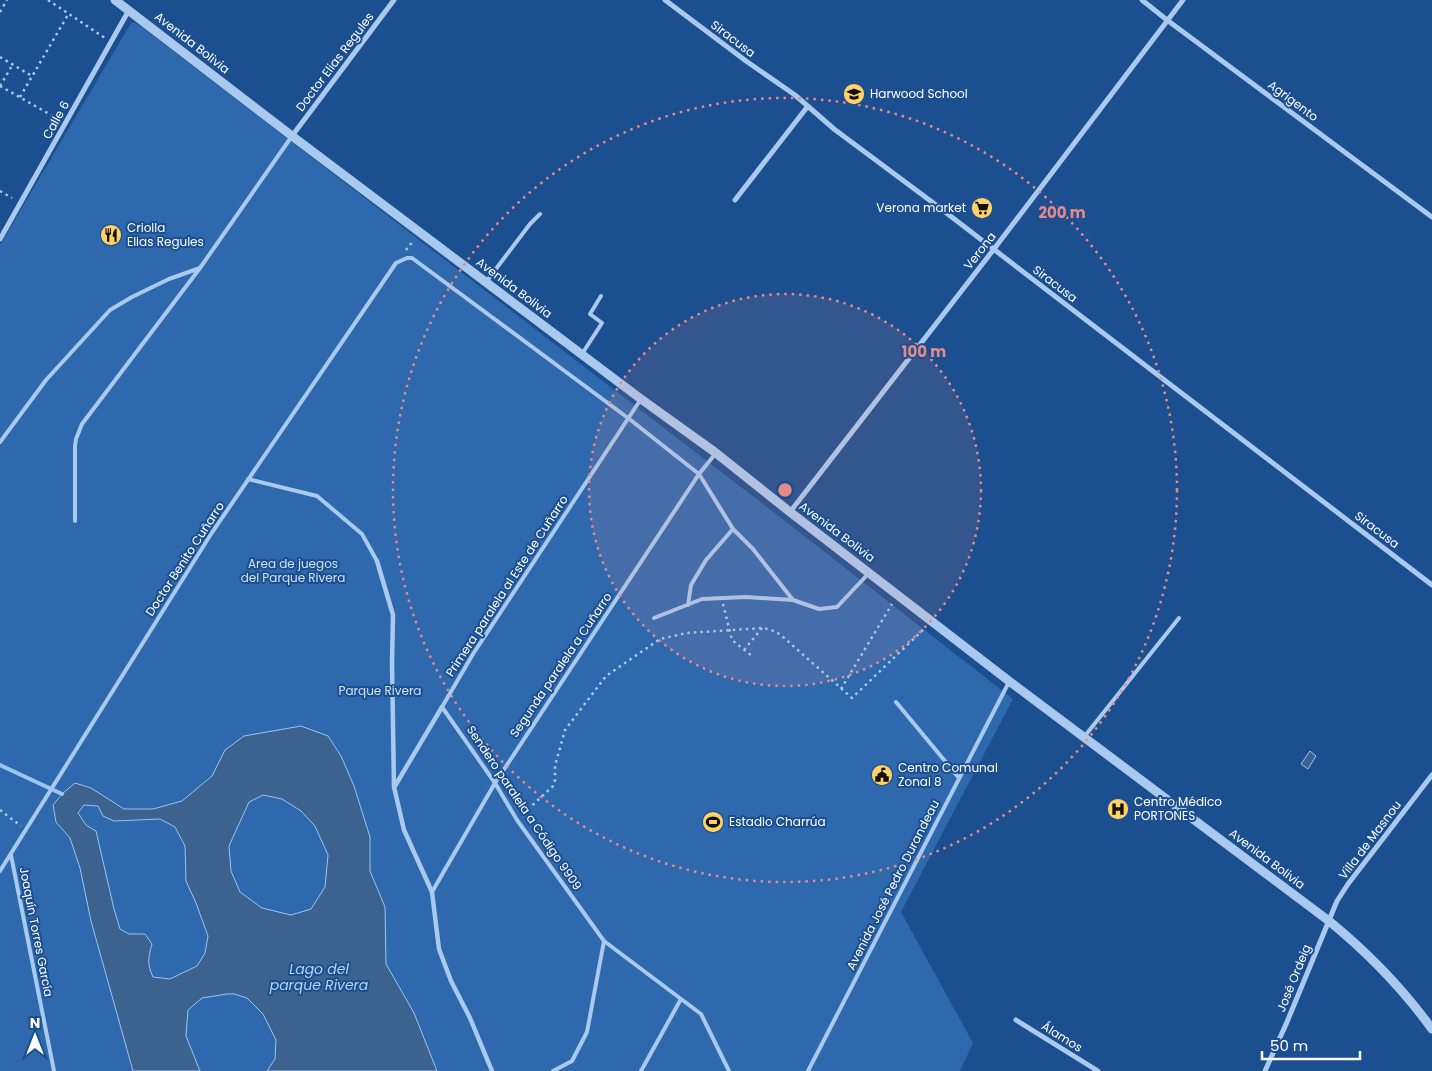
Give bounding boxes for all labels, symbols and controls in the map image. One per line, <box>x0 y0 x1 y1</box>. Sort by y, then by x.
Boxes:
street label: Avenida Bolivia <box>151 8 233 77</box>
street label: Doctor Elias Regules <box>292 9 378 115</box>
street label: Siracusa <box>707 16 759 61</box>
street label: Agrigento <box>1265 76 1322 125</box>
school or university icon: Harwood School <box>842 82 866 106</box>
place label: Harwood School <box>870 85 968 102</box>
street label: Calle 6 <box>38 97 73 142</box>
supermarket icon: Verona market <box>970 196 994 220</box>
place label: Verona market <box>876 199 966 216</box>
text: 200 m <box>1038 202 1086 223</box>
place label: Criolla Elias Regules <box>127 219 204 250</box>
restaurant icon: Criolla Elias Regules <box>99 223 123 247</box>
street label: Verona <box>960 228 1000 273</box>
street label: Avenida Bolivia <box>473 253 556 322</box>
street label: Siracusa <box>1029 261 1081 306</box>
text: 100 m <box>902 341 946 362</box>
centre of rings <box>776 481 794 499</box>
street label: Primera paralela al Este de Cuñarro <box>441 491 572 680</box>
street label: Avenida Bolivia <box>796 497 879 566</box>
street label: Doctor Benito Cuñarro <box>141 498 228 619</box>
street label: Siracusa <box>1351 507 1403 552</box>
park label: Area de juegos del Parque Rivera <box>241 555 345 586</box>
street label: Segunda paralela a Cuñarro <box>506 589 616 741</box>
park label: Parque Rivera <box>339 682 421 699</box>
street label: Sendero paralela a Código 9909 <box>463 722 586 893</box>
place label: Centro Comunal Zonal 8 <box>898 759 998 790</box>
public building icon: Centro Comunal Zonal 8 <box>870 763 894 787</box>
place label: Centro Médico PORTONES <box>1134 793 1222 824</box>
street label: Avenida José Pedro Durandeau <box>842 797 943 973</box>
hospital icon: Centro Médico PORTONES <box>1106 797 1130 821</box>
street label: Villa de Masnou <box>1334 797 1405 883</box>
sports icon: Estadio Charrúa <box>701 810 725 834</box>
place label: Estadio Charrúa <box>729 813 826 830</box>
street label: Avenida Bolivia <box>1226 824 1309 893</box>
street label: Joaquín Torres García <box>16 865 57 998</box>
street label: José Ordeig <box>1272 941 1315 1014</box>
water label: Lago del parque Rivera <box>269 959 369 995</box>
north arrow <box>10 1011 60 1061</box>
text: N <box>30 1013 40 1033</box>
street label: Álamos <box>1038 1017 1086 1056</box>
scale bar <box>1262 1028 1360 1060</box>
text: 50 m <box>1270 1035 1308 1056</box>

